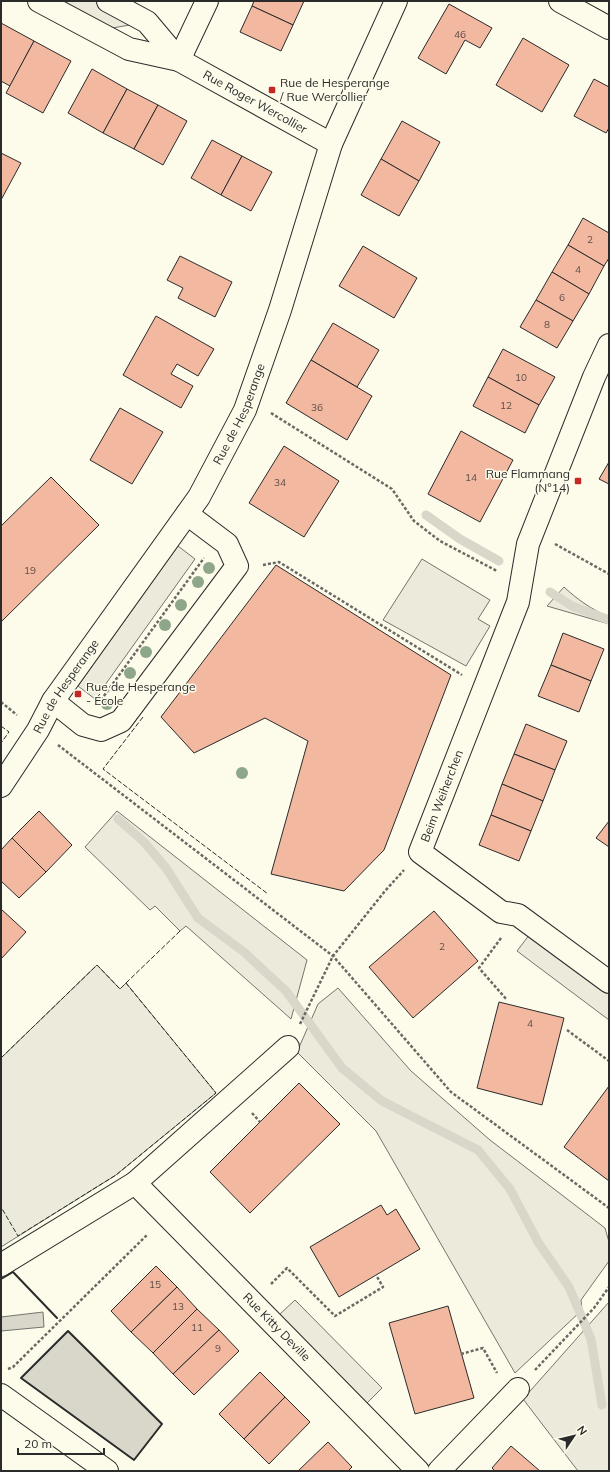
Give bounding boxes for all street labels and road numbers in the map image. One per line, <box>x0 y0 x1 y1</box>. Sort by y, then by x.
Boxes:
street label: Rue Roger Wercollier <box>200 67 311 137</box>
street label: Rue de Hesperange <box>210 361 268 467</box>
street label: Rue de Hesperange <box>30 636 102 736</box>
street label: Beim Weiherchen <box>417 748 466 844</box>
street label: Rue Kitty Deville <box>240 1289 314 1364</box>

